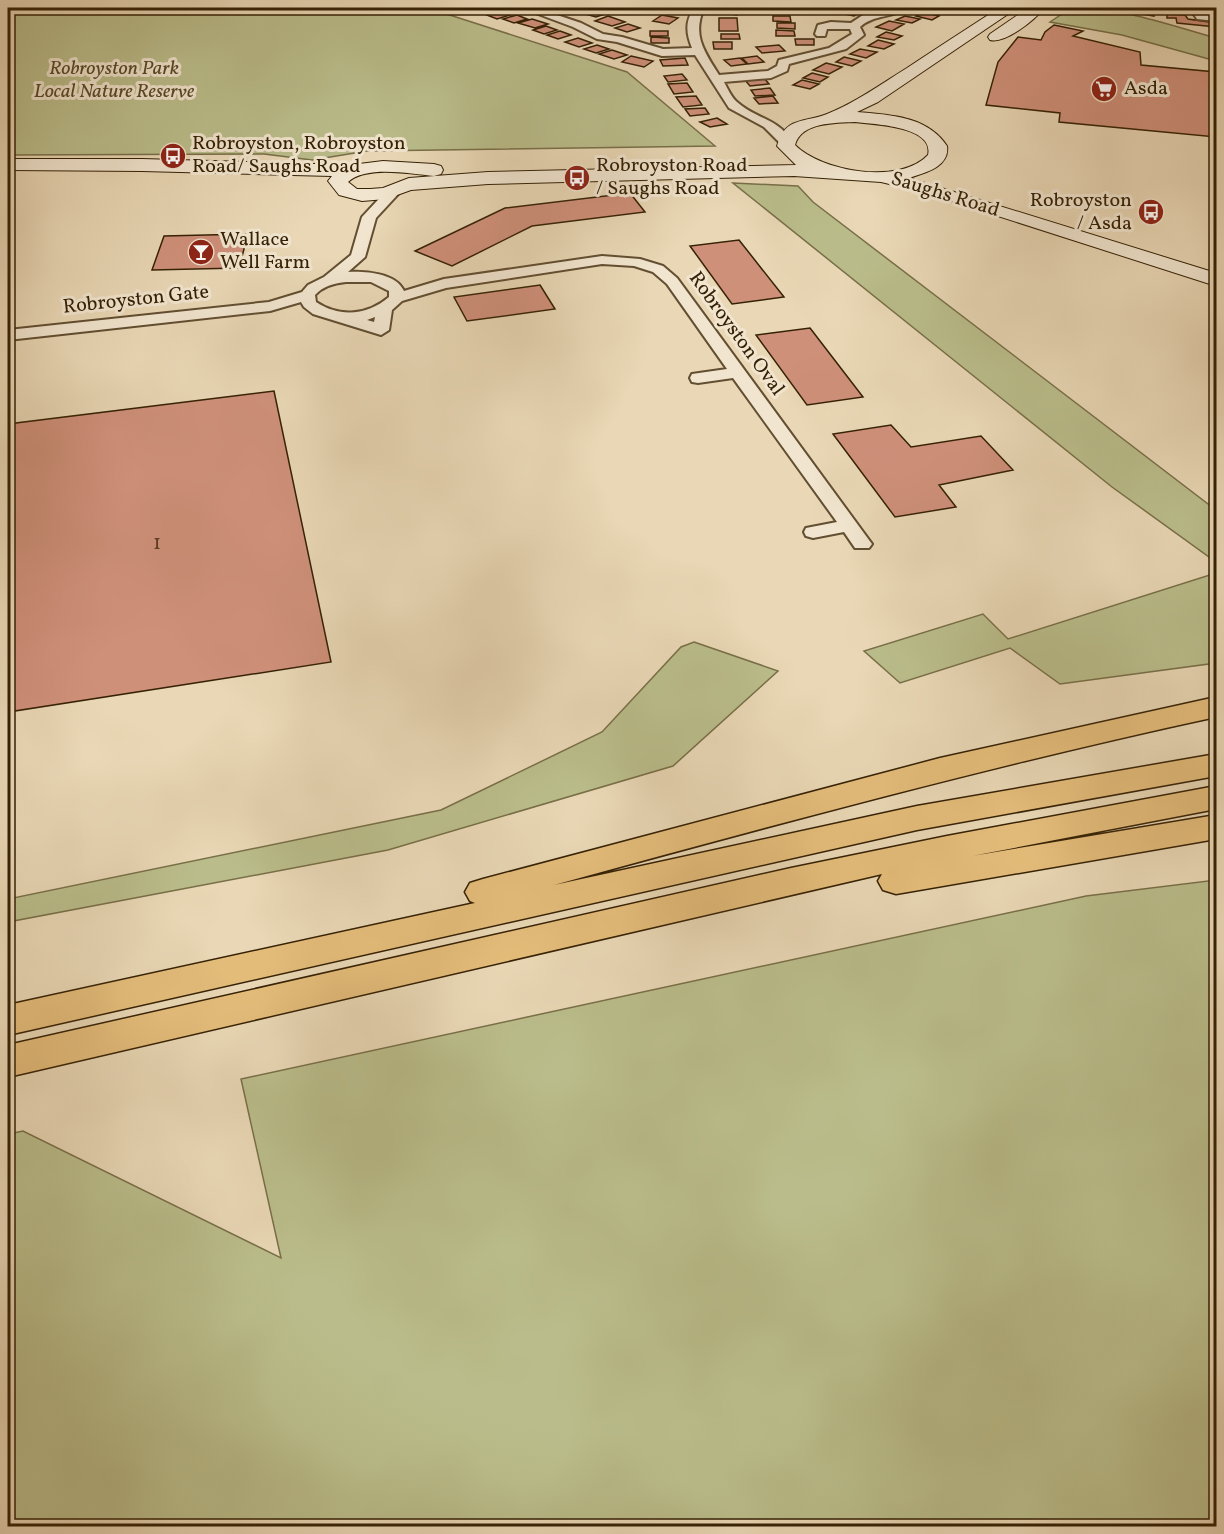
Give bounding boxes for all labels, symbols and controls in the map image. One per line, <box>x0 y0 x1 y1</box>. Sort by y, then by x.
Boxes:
park label: Robroyston Park Local Nature Reserve <box>34 55 195 106</box>
supermarket icon: Asda <box>1089 74 1119 104</box>
place label: Asda <box>1124 75 1168 103</box>
place label: Robroyston, Robroyston Road/ Saughs Road <box>192 130 406 181</box>
bus stop icon: Robroyston, Robroyston Road/ Saughs Road <box>158 141 188 171</box>
place label: Robroyston Road / Saughs Road <box>596 152 747 203</box>
bus stop icon: Robroyston Road / Saughs Road <box>562 163 592 193</box>
street label: Saughs Road <box>887 165 1003 225</box>
place label: Robroyston / Asda <box>1030 187 1132 238</box>
bus stop icon: Robroyston / Asda <box>1136 197 1166 227</box>
place label: Wallace Well Farm <box>220 226 310 277</box>
bar icon: Wallace Well Farm <box>186 237 216 267</box>
street label: Robroyston Oval <box>681 266 791 402</box>
street label: Robroyston Gate <box>62 278 210 322</box>
house number: 1 <box>153 529 161 558</box>

